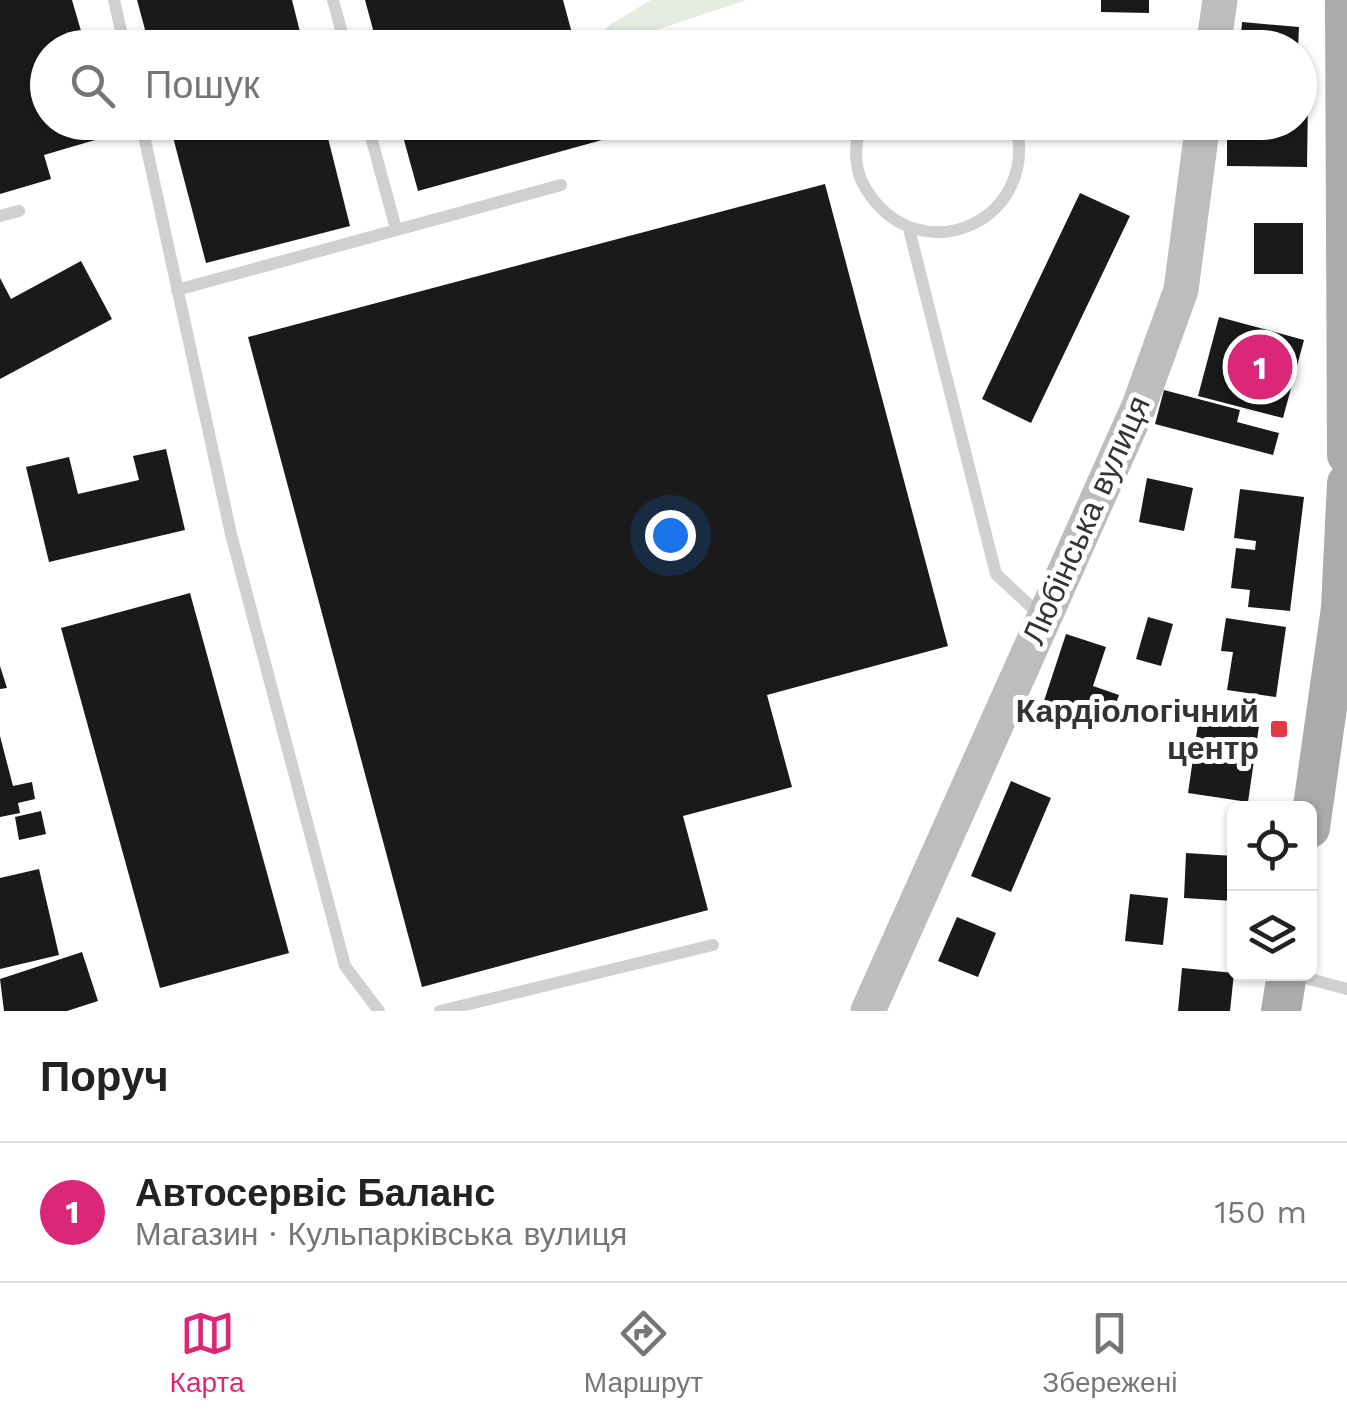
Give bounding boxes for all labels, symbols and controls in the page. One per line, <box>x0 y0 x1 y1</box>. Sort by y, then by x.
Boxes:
search box <box>30 30 1317 140</box>
icon: search <box>65 58 120 113</box>
text: Пошук <box>145 63 260 107</box>
pin: 1 <box>1228 330 1292 404</box>
street label: Любінська вулиця <box>1014 390 1158 650</box>
your location <box>645 510 696 561</box>
place label: Кардіологічний центр <box>1016 692 1259 767</box>
marker: Кардіологічний центр <box>1268 718 1290 740</box>
map controls <box>1227 801 1317 981</box>
button: locate <box>1227 801 1317 891</box>
button: layers <box>1227 891 1317 981</box>
text: Поруч <box>40 1052 169 1101</box>
text: Автосервіс Баланс <box>135 1171 495 1215</box>
text: 1 <box>66 1193 79 1231</box>
text: 150 m <box>1215 1193 1307 1231</box>
text: Магазин · Кульпарківська вулиця <box>135 1215 627 1253</box>
tab: Карта <box>170 1306 245 1399</box>
tab: Маршрут <box>584 1306 703 1399</box>
tab: Збережені <box>1042 1306 1177 1399</box>

